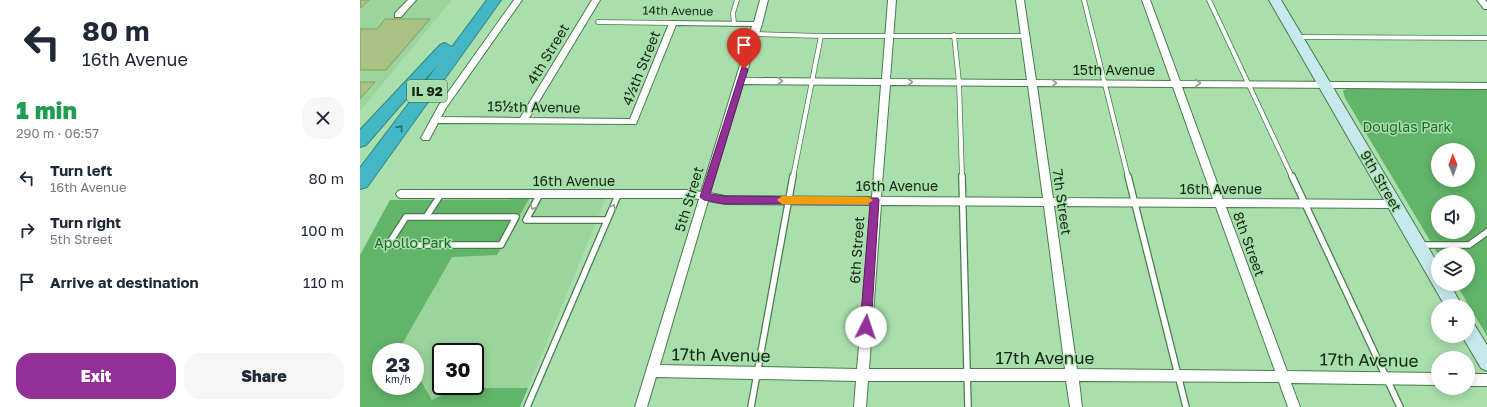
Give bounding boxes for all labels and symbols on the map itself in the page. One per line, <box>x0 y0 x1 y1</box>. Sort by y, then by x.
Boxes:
street label: 14th Avenue <box>643 2 714 19</box>
street label: 4th Street <box>523 20 572 87</box>
street label: 4½th Street <box>618 28 663 108</box>
pin <box>727 28 761 69</box>
street label: 15th Avenue <box>1073 61 1155 78</box>
one-way arrow <box>777 77 783 85</box>
one-way arrow <box>907 78 913 86</box>
one-way arrow <box>1051 79 1057 87</box>
one-way arrow <box>1195 79 1201 87</box>
road number: IL 92 <box>407 80 447 102</box>
street label: 15½th Avenue <box>487 97 581 116</box>
park label: Douglas Park <box>1363 118 1452 135</box>
one-way arrow <box>395 126 402 133</box>
north arrow <box>1431 143 1475 187</box>
street label: 9th Street <box>1357 147 1406 214</box>
street label: 5th Street <box>671 164 706 234</box>
street label: 7th Street <box>1049 168 1076 236</box>
street label: 16th Avenue <box>533 172 615 189</box>
street label: 16th Avenue <box>856 177 938 194</box>
street label: 16th Avenue <box>1180 180 1262 197</box>
one-way arrow <box>530 203 538 211</box>
one-way arrow <box>608 204 616 211</box>
street label: 8th Street <box>1230 209 1269 279</box>
street label: 6th Street <box>846 216 867 284</box>
park label: Apollo Park <box>374 234 452 251</box>
position arrow <box>845 306 887 348</box>
speed limit sign: 30 <box>432 343 484 395</box>
street label: 17th Avenue <box>671 343 771 366</box>
street label: 17th Avenue <box>996 347 1095 368</box>
street label: 17th Avenue <box>1319 348 1419 371</box>

